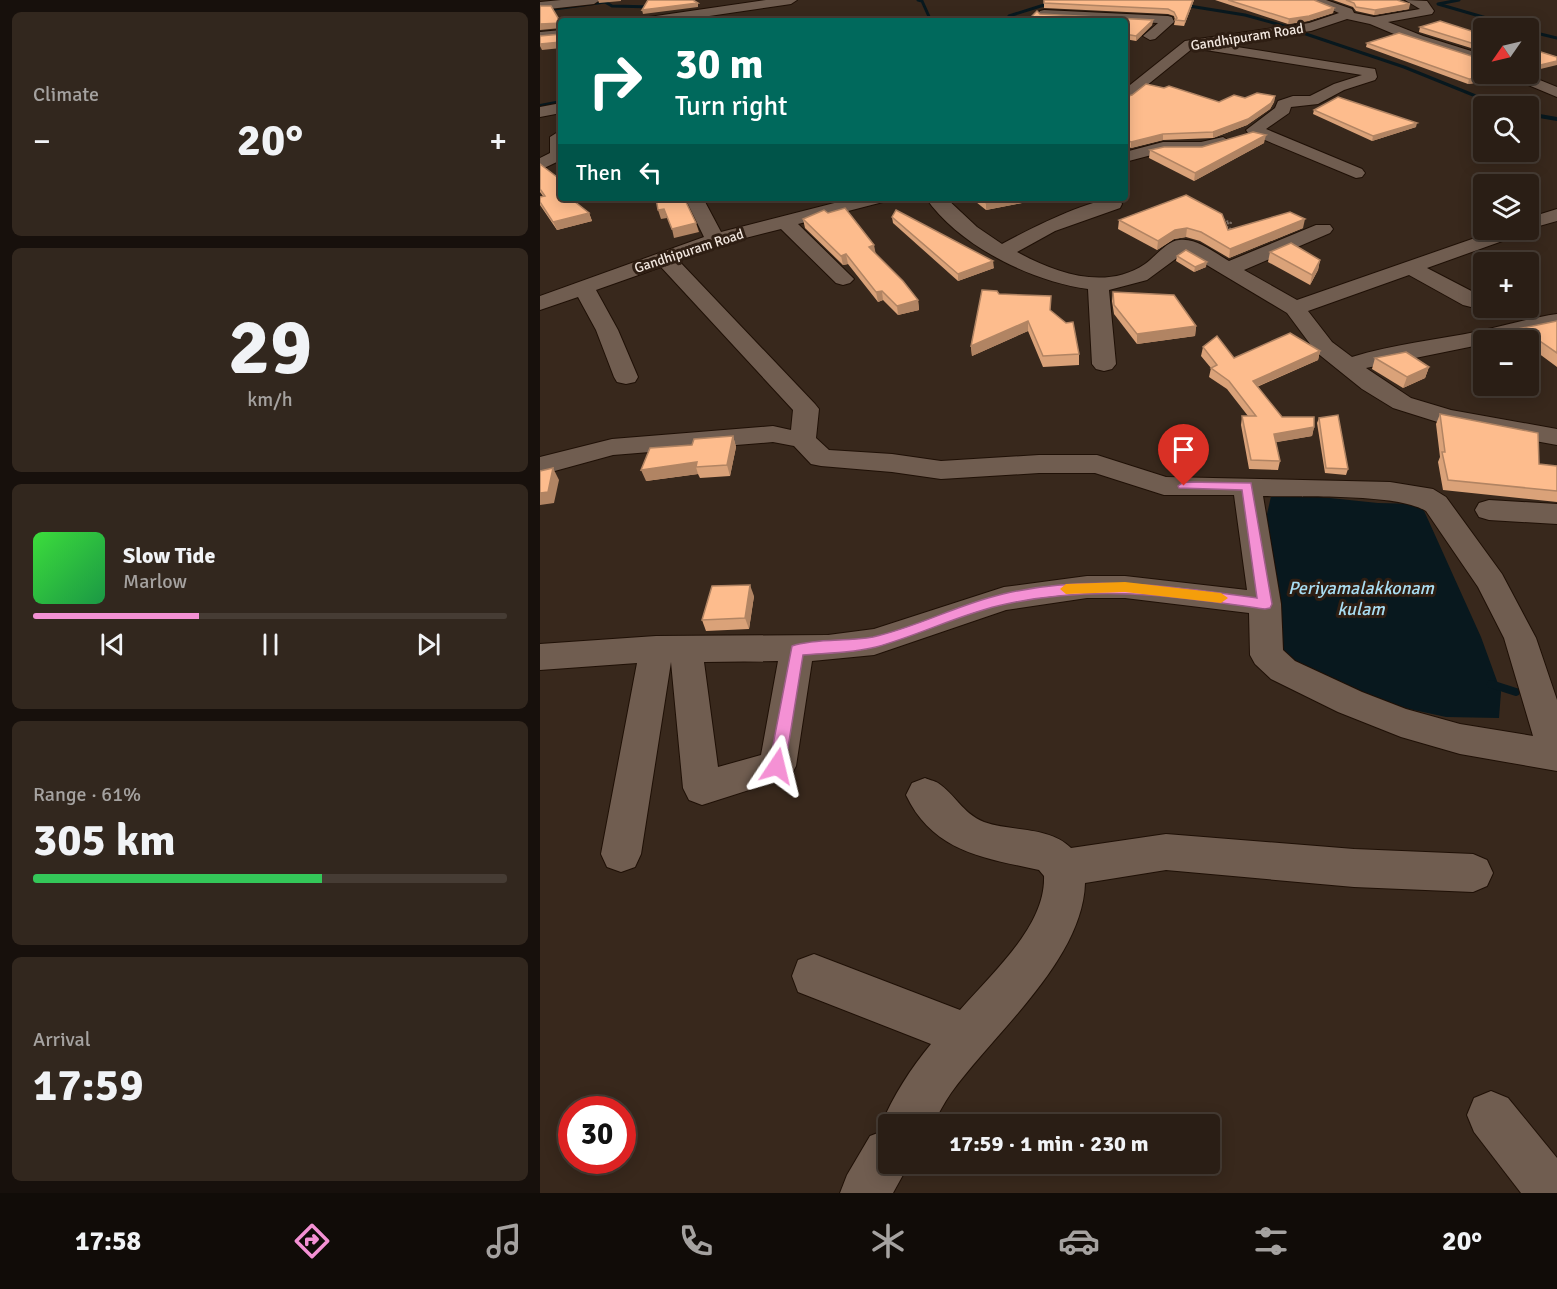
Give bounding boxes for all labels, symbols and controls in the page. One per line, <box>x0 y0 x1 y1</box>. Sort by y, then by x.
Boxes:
north arrow <box>1473 18 1539 84</box>
map controls <box>1473 18 1539 396</box>
street label: Gandhipuram Road <box>1189 20 1305 54</box>
text: 30 m <box>675 39 764 90</box>
icon: right <box>576 42 654 120</box>
text: Climate <box>33 82 99 107</box>
text: Turn right <box>675 90 788 123</box>
button: search <box>1473 96 1539 162</box>
text: 20° <box>237 113 303 168</box>
text: − <box>33 121 51 162</box>
text: + <box>489 121 507 162</box>
icon: left <box>634 156 667 189</box>
text: Then <box>576 159 622 186</box>
button: layers <box>1473 174 1539 240</box>
street label: Gandhipuram Road <box>632 225 746 277</box>
button: + <box>1473 252 1539 318</box>
text: 29 <box>228 300 312 396</box>
button: − <box>1473 330 1539 396</box>
text: km/h <box>247 387 293 412</box>
pin <box>1158 424 1209 486</box>
icon: arrive <box>1167 433 1200 466</box>
text: Slow Tide <box>123 542 215 569</box>
text: Marlow <box>123 569 187 594</box>
water label: Periyamalakkonam kulam <box>1288 577 1435 620</box>
icon: previous <box>96 628 129 661</box>
icon: pause <box>254 628 287 661</box>
icon: next <box>412 628 445 661</box>
position arrow <box>745 734 809 798</box>
text: Range · 61% <box>33 782 141 807</box>
text: 305 km <box>33 813 176 868</box>
text: Arrival <box>33 1027 91 1052</box>
text: 17:59 <box>33 1058 143 1113</box>
speed limit sign: 30 <box>558 1096 636 1174</box>
text: 17:59 · 1 min · 230 m <box>949 1130 1149 1157</box>
icon: directions <box>291 1220 333 1262</box>
icon: music <box>483 1220 525 1262</box>
icon: phone <box>675 1220 717 1262</box>
icon: climate <box>867 1220 909 1262</box>
icon: car <box>1058 1220 1100 1262</box>
icon: filters <box>1250 1220 1292 1262</box>
text: 17:58 <box>75 1225 141 1258</box>
text: 20° <box>1442 1225 1482 1258</box>

